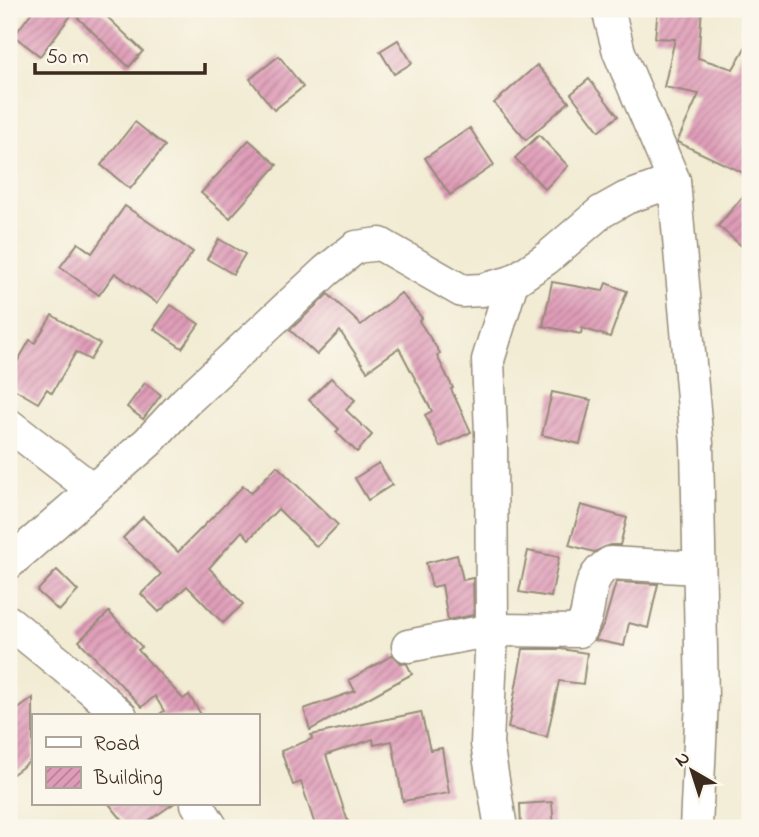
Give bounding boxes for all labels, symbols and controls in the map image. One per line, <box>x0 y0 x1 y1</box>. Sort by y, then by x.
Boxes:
scale bar <box>35 32 205 76</box>
text: 50 m <box>46 43 89 73</box>
legend <box>32 714 259 806</box>
text: Road <box>94 730 140 760</box>
north arrow <box>658 736 728 806</box>
text: N <box>669 745 696 774</box>
text: Building <box>93 764 163 796</box>

